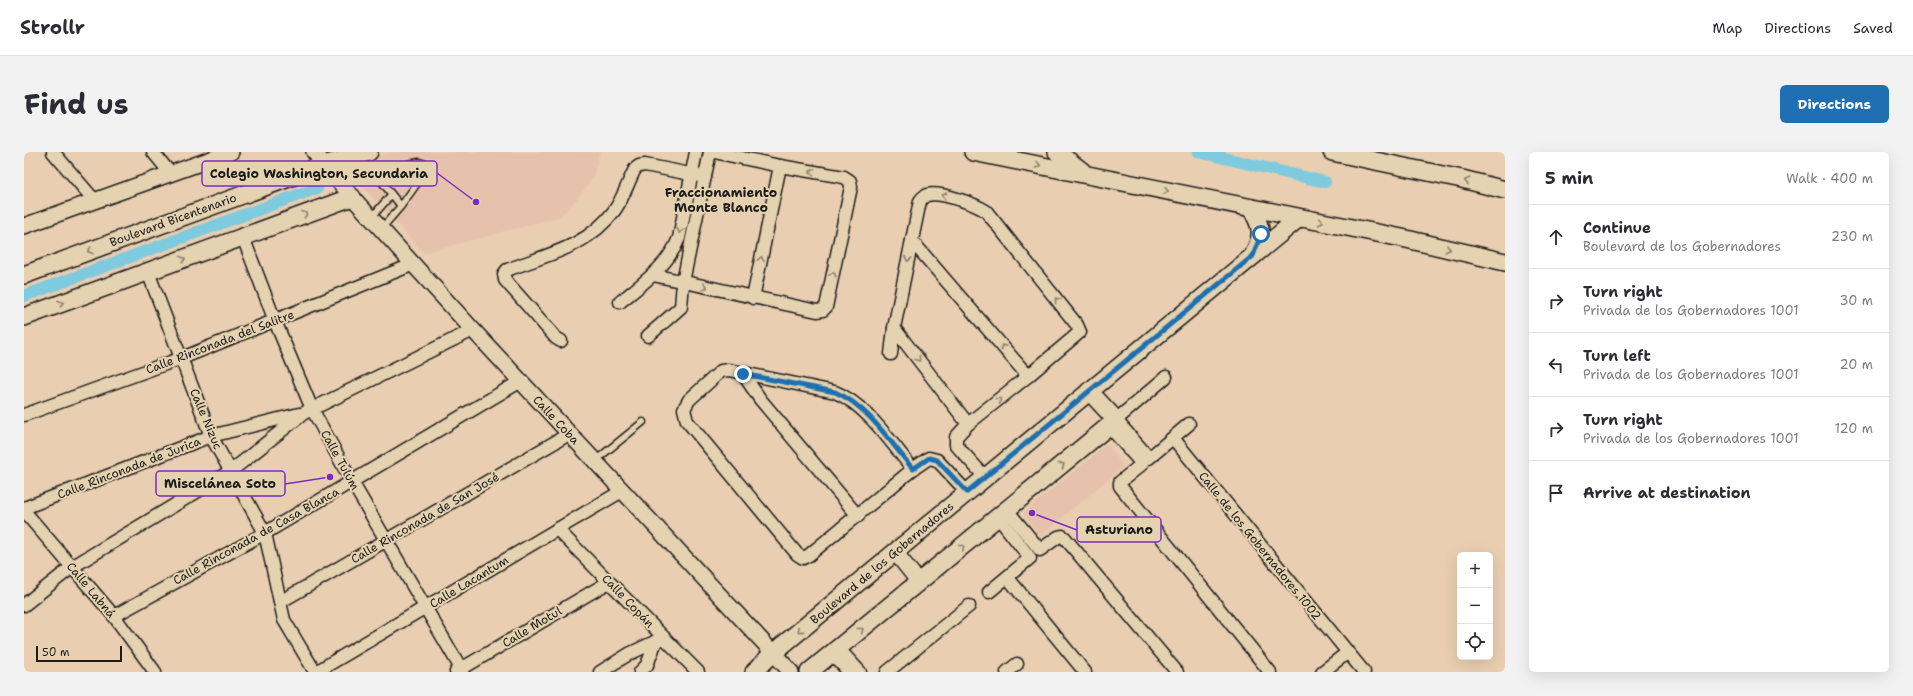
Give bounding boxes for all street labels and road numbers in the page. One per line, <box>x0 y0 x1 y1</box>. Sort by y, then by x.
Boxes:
street label: Boulevard Bicentenario <box>107 190 239 250</box>
street label: Calle Rinconada del Salitre <box>143 306 297 378</box>
street label: Calle Nizuc <box>186 386 226 452</box>
street label: Calle Coba <box>529 392 583 448</box>
street label: Calle Tulúm <box>317 427 363 493</box>
street label: Calle Rinconada de Jurica <box>55 433 203 503</box>
street label: Calle de los Gobernadores 1002 <box>1195 468 1325 624</box>
street label: Calle Rinconada de San José <box>348 469 502 567</box>
street label: Calle Rinconada de Casa Blanca <box>170 483 342 588</box>
street label: Boulevard de los Gobernadores <box>807 498 957 628</box>
street label: Calle Lacantum <box>427 552 511 612</box>
street label: Calle Labná <box>63 559 119 622</box>
street label: Calle Copán <box>598 571 658 631</box>
street label: Calle Motul <box>499 603 565 651</box>

